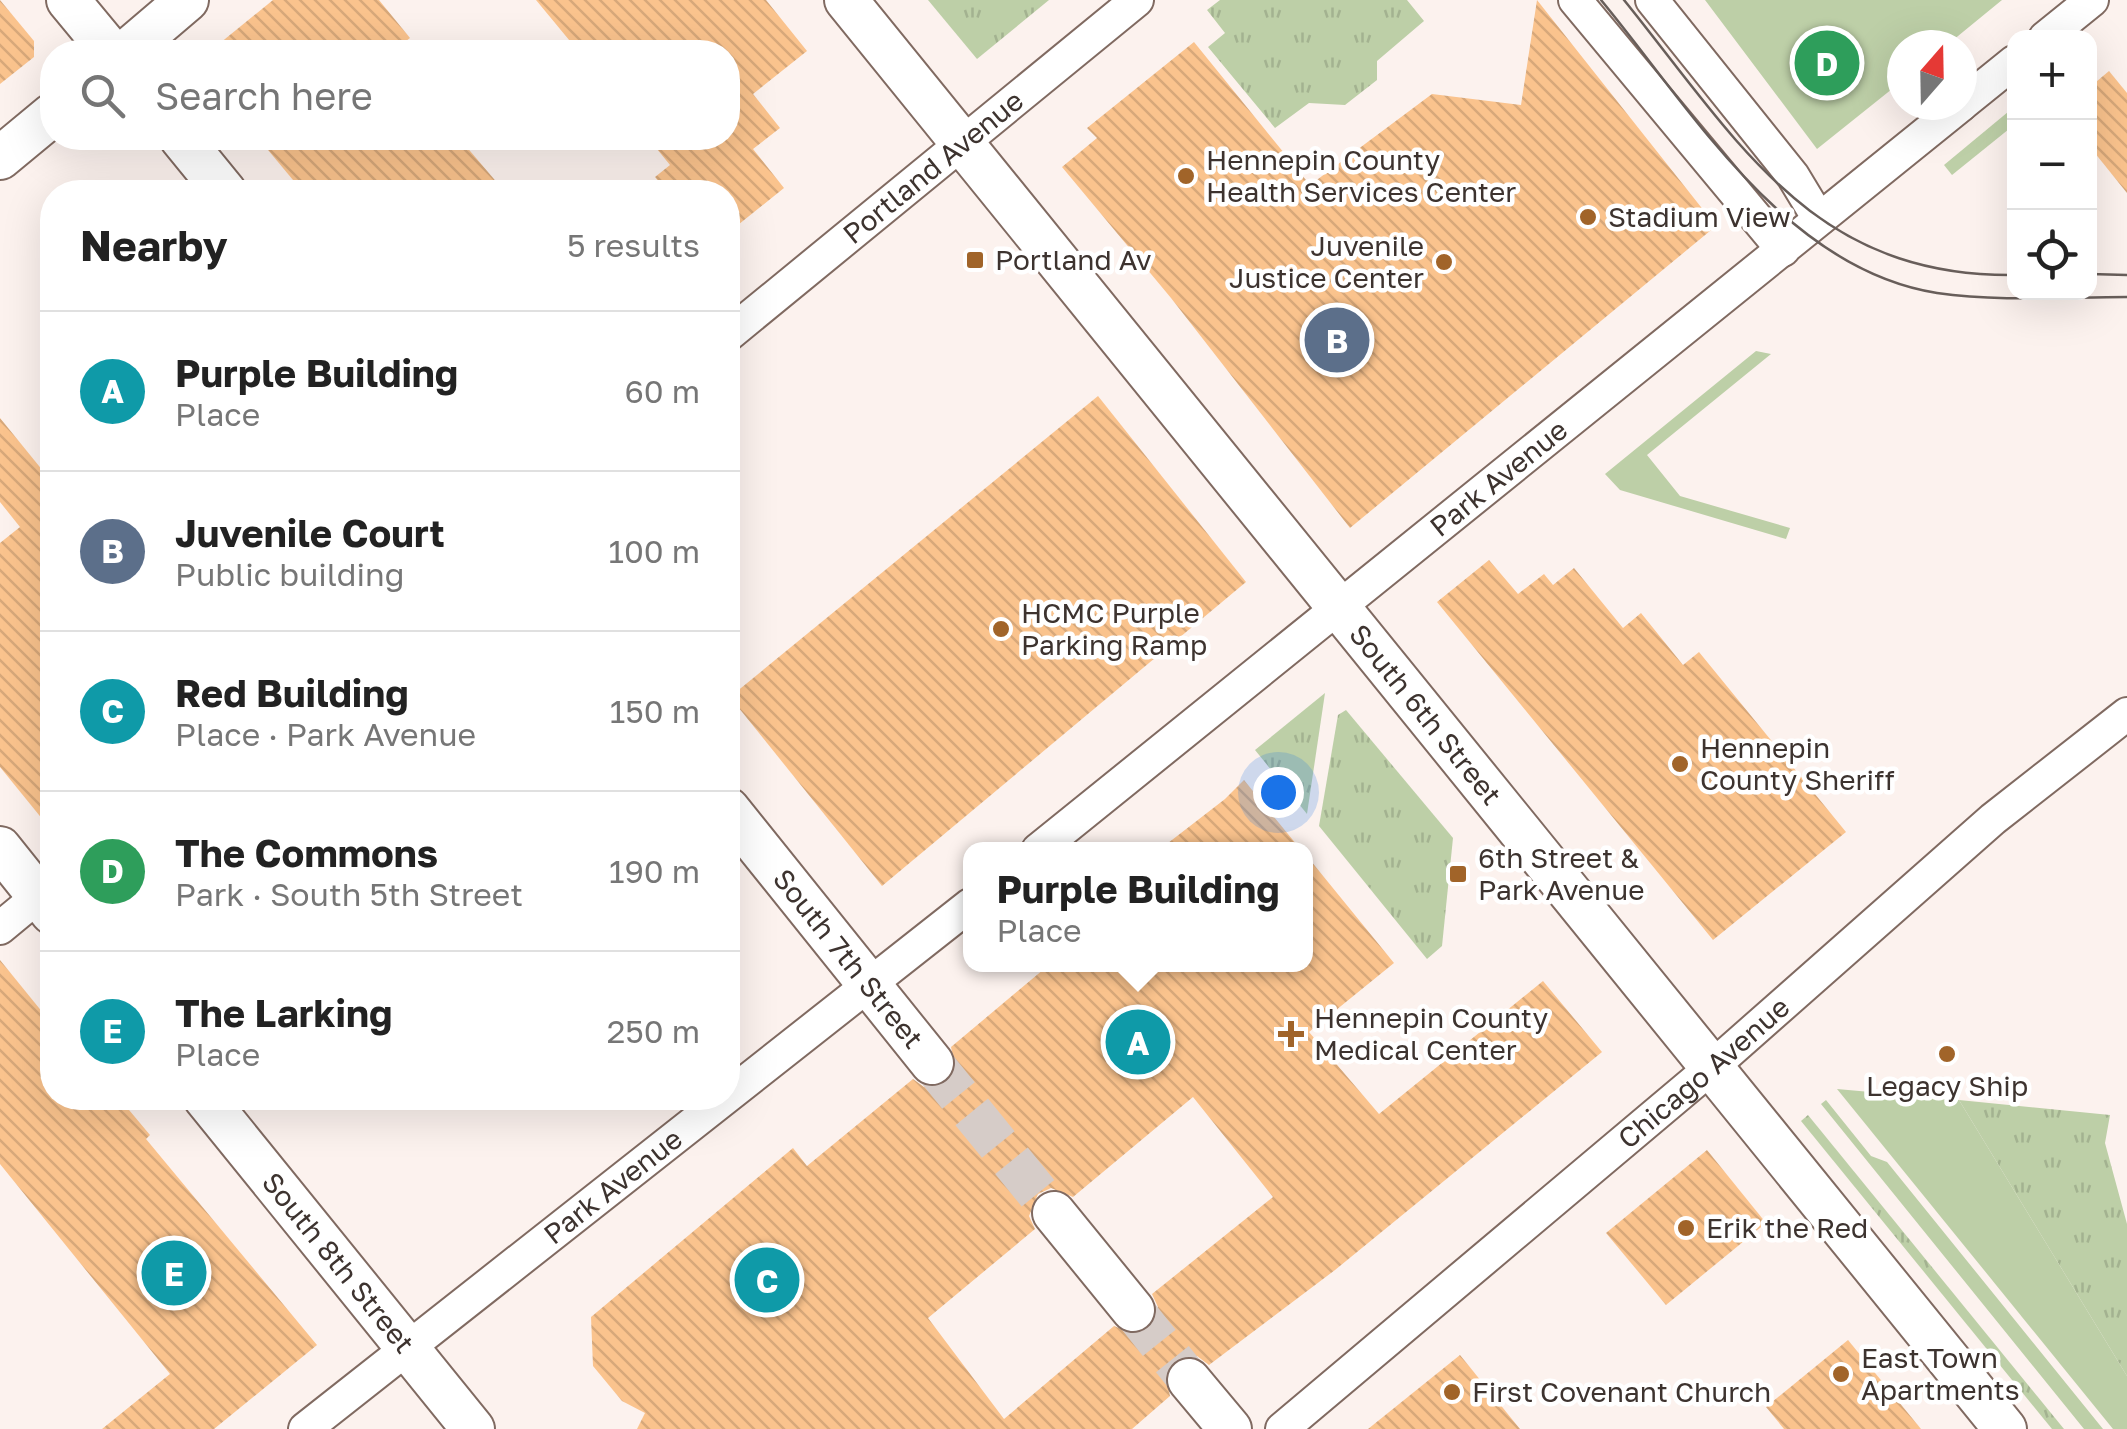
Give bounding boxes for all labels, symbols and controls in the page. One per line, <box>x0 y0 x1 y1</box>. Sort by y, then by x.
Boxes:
pin: D <box>1794 26 1860 100</box>
north arrow <box>1887 30 1977 120</box>
map controls <box>2007 30 2097 300</box>
button: + <box>2007 30 2097 120</box>
search box <box>40 40 740 150</box>
icon: search <box>75 68 130 123</box>
text: Search here <box>155 73 373 118</box>
street label: Portland Avenue <box>836 83 1029 250</box>
button: − <box>2007 120 2097 210</box>
place label: Hennepin County Health Services Center <box>1206 143 1516 208</box>
marker: Hennepin County Health Services Center <box>1175 165 1197 187</box>
place label: Stadium View <box>1608 200 1791 233</box>
marker: Stadium View <box>1577 206 1599 228</box>
button: locate <box>2007 210 2097 300</box>
text: Nearby <box>80 220 228 270</box>
text: 5 results <box>567 226 700 264</box>
place label: Juvenile Justice Center <box>1229 229 1424 294</box>
place label: Portland Av <box>995 243 1152 276</box>
marker: Portland Av <box>964 249 986 271</box>
marker: Juvenile Justice Center <box>1433 251 1455 273</box>
pin: B <box>1304 302 1370 378</box>
text: Purple Building <box>175 350 458 395</box>
text: A <box>101 372 124 410</box>
text: 60 m <box>624 372 700 410</box>
text: Place <box>175 395 260 433</box>
street label: Park Avenue <box>1423 413 1574 543</box>
text: Juvenile Court <box>175 510 445 555</box>
text: B <box>101 532 124 570</box>
text: 100 m <box>608 532 700 570</box>
text: Public building <box>175 555 404 593</box>
place label: HCMC Purple Parking Ramp <box>1021 596 1207 661</box>
street label: South 6th Street <box>1343 617 1509 811</box>
marker: HCMC Purple Parking Ramp <box>990 618 1012 640</box>
text: Red Building <box>175 670 409 715</box>
text: C <box>101 692 124 730</box>
text: 150 m <box>610 692 700 730</box>
text: Place · Park Avenue <box>175 715 476 753</box>
place label: Hennepin County Sheriff <box>1700 731 1895 796</box>
marker: Hennepin County Sheriff <box>1669 753 1691 775</box>
your location <box>1253 767 1304 818</box>
text: The Commons <box>175 830 438 875</box>
place label: 6th Street & Park Avenue <box>1478 841 1644 906</box>
popup <box>963 842 1313 972</box>
text: D <box>101 852 124 890</box>
text: 190 m <box>609 852 700 890</box>
street label: South 7th Street <box>767 862 930 1055</box>
marker: 6th Street & Park Avenue <box>1447 863 1469 885</box>
text: Purple Building <box>996 866 1280 911</box>
text: Park · South 5th Street <box>175 875 523 913</box>
text: Place <box>996 911 1082 949</box>
text: The Larking <box>175 990 392 1035</box>
street label: Chicago Avenue <box>1611 990 1796 1155</box>
place label: Hennepin County Medical Center <box>1314 1001 1549 1066</box>
pin: A <box>1106 1004 1170 1080</box>
text: E <box>103 1012 122 1050</box>
text: 250 m <box>607 1012 700 1050</box>
marker: Hennepin County Medical Center <box>1278 1021 1304 1047</box>
text: Place <box>175 1035 260 1073</box>
marker: Legacy Ship <box>1936 1043 1958 1065</box>
place label: Legacy Ship <box>1866 1069 2028 1102</box>
street label: Park Avenue <box>537 1121 688 1250</box>
street label: South 8th Street <box>256 1166 422 1359</box>
place label: Erik the Red <box>1706 1211 1868 1244</box>
marker: Erik the Red <box>1675 1217 1697 1239</box>
pin: E <box>142 1236 206 1310</box>
pin: C <box>734 1242 800 1318</box>
place label: East Town Apartments <box>1861 1341 2019 1406</box>
marker: East Town Apartments <box>1830 1363 1852 1385</box>
place label: First Covenant Church <box>1472 1375 1771 1408</box>
marker: First Covenant Church <box>1441 1381 1463 1403</box>

